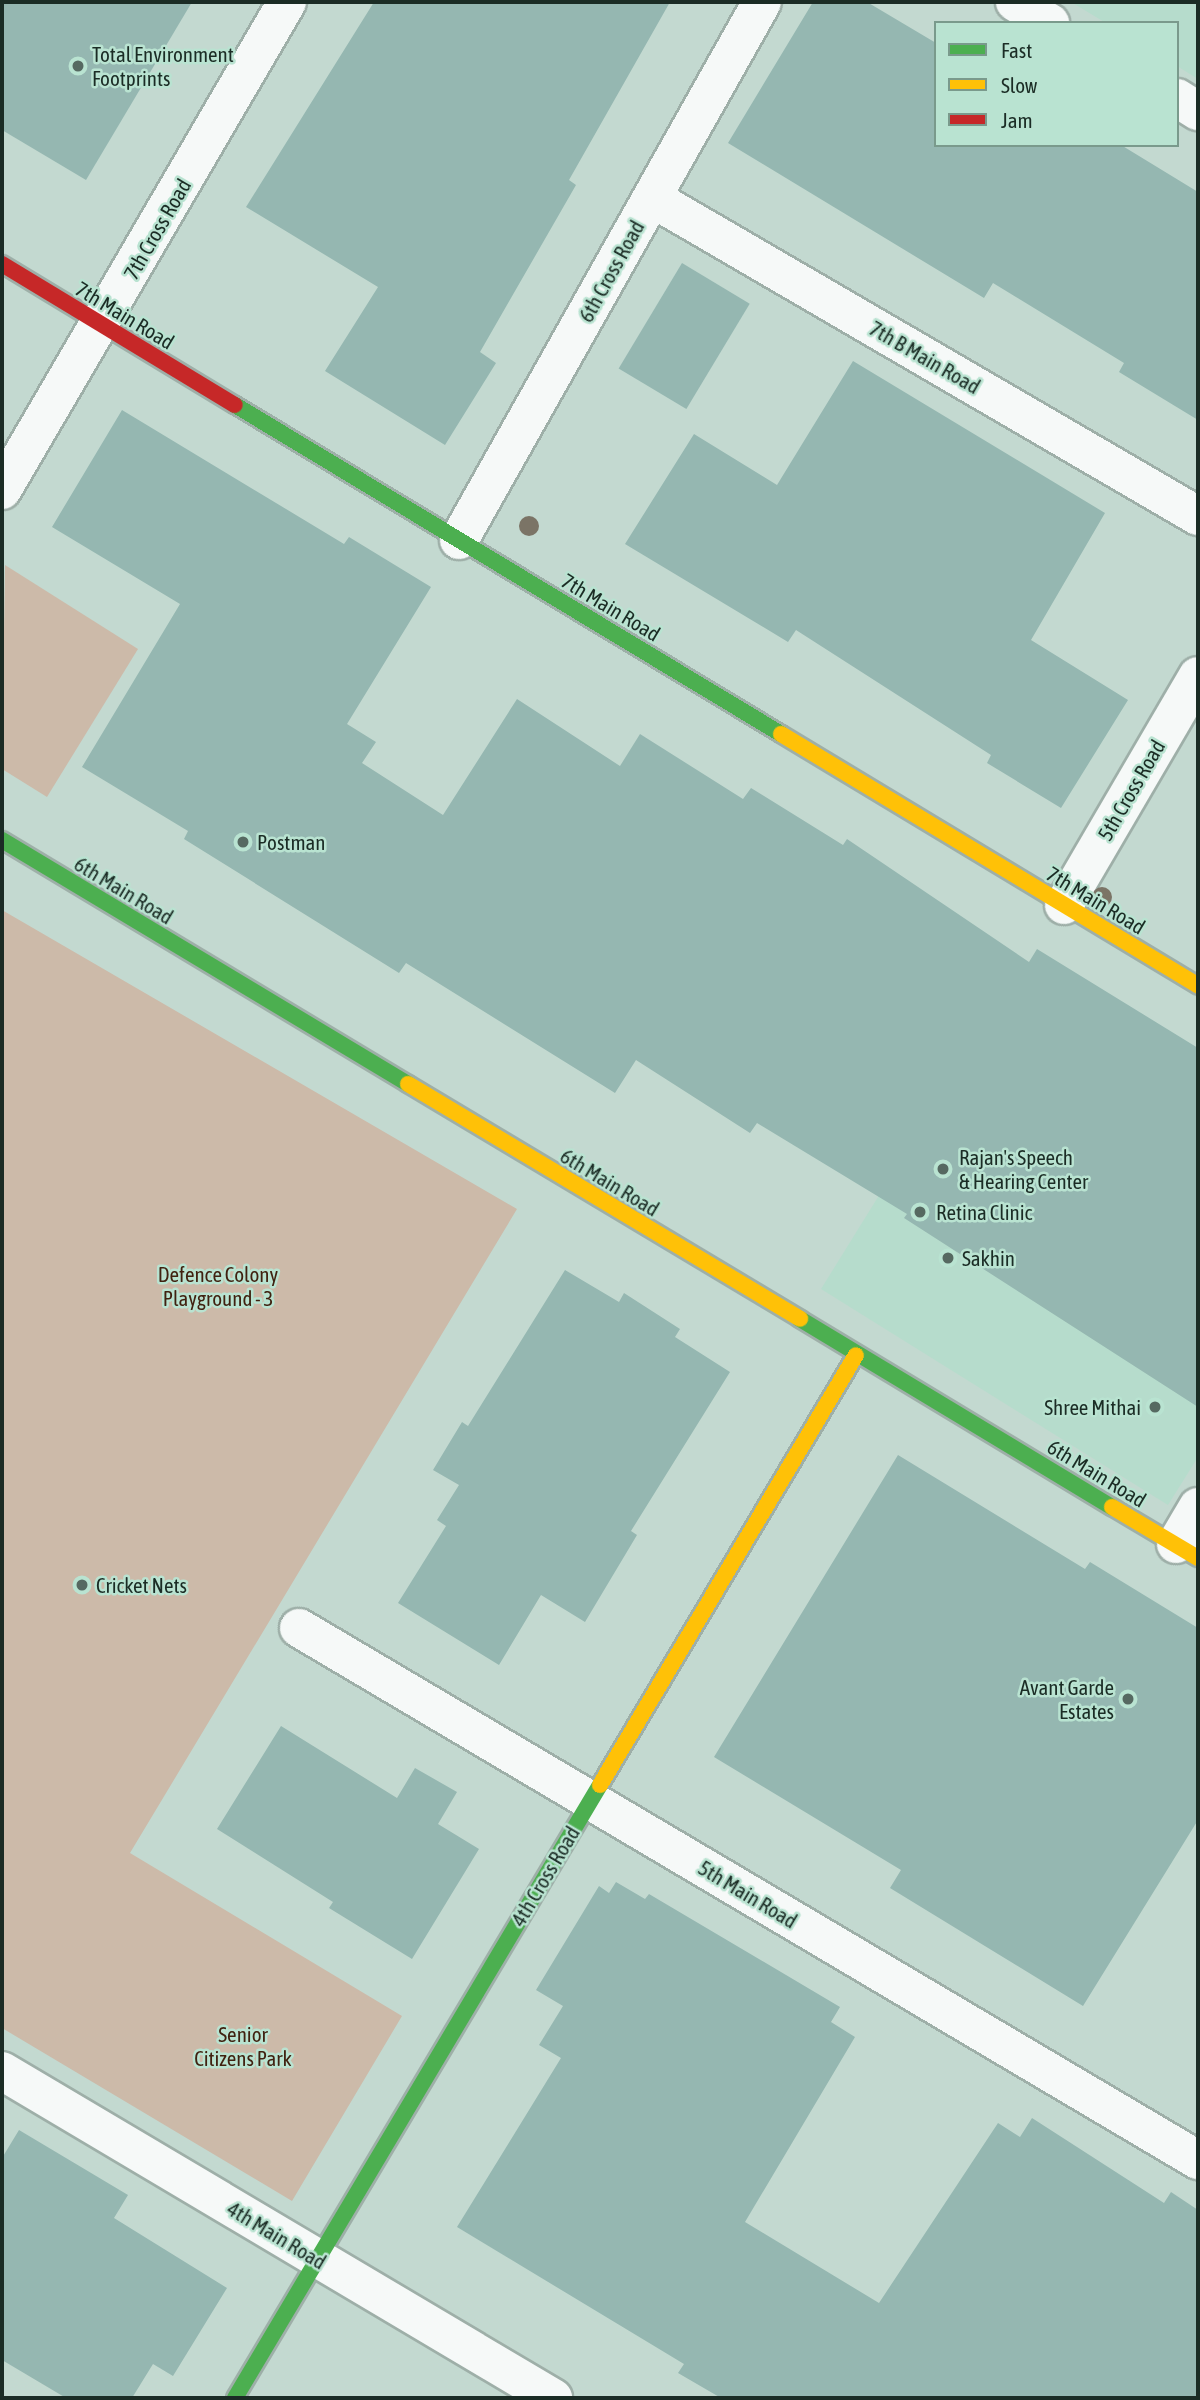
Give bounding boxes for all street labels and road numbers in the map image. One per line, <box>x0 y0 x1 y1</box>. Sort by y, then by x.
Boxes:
street label: 7th Cross Road <box>118 174 196 284</box>
street label: 6th Cross Road <box>573 216 649 326</box>
street label: 7th Main Road <box>71 276 179 354</box>
street label: 7th B Main Road <box>865 315 985 399</box>
street label: 7th Main Road <box>557 568 665 646</box>
street label: 5th Cross Road <box>1092 735 1170 845</box>
street label: 6th Main Road <box>70 851 178 929</box>
street label: 7th Main Road <box>1042 861 1150 939</box>
street label: 6th Main Road <box>556 1143 664 1221</box>
street label: 6th Main Road <box>1043 1434 1151 1512</box>
street label: 4th Cross Road <box>505 1821 585 1931</box>
street label: 5th Main Road <box>694 1855 802 1933</box>
street label: 4th Main Road <box>223 2196 331 2274</box>

